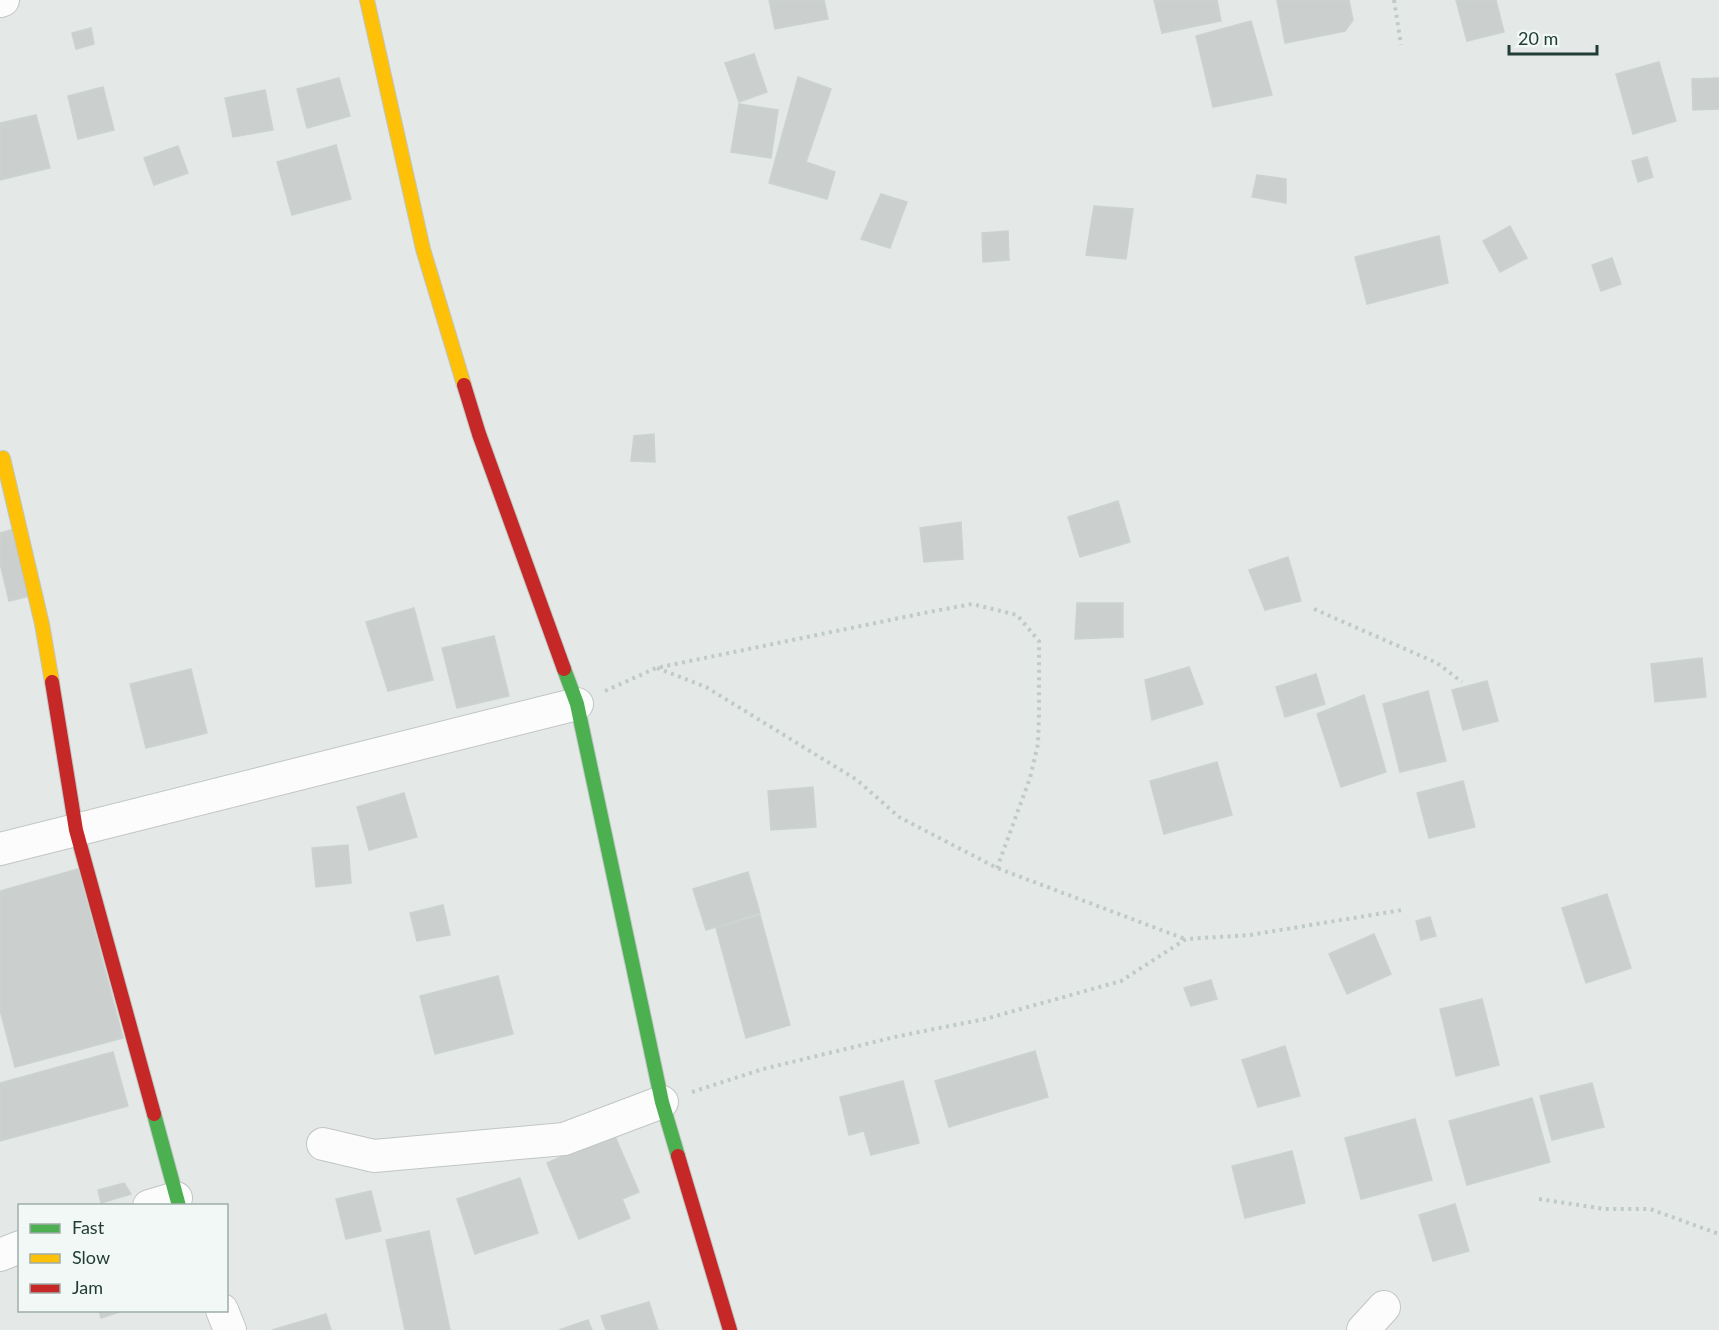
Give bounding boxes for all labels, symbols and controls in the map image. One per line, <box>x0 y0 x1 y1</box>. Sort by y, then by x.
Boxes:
scale bar <box>1509 18 1598 56</box>
text: 20 m <box>1518 27 1558 49</box>
legend <box>18 1204 228 1312</box>
text: Fast <box>72 1216 105 1238</box>
text: Slow <box>72 1246 110 1268</box>
text: Jam <box>72 1276 103 1298</box>

